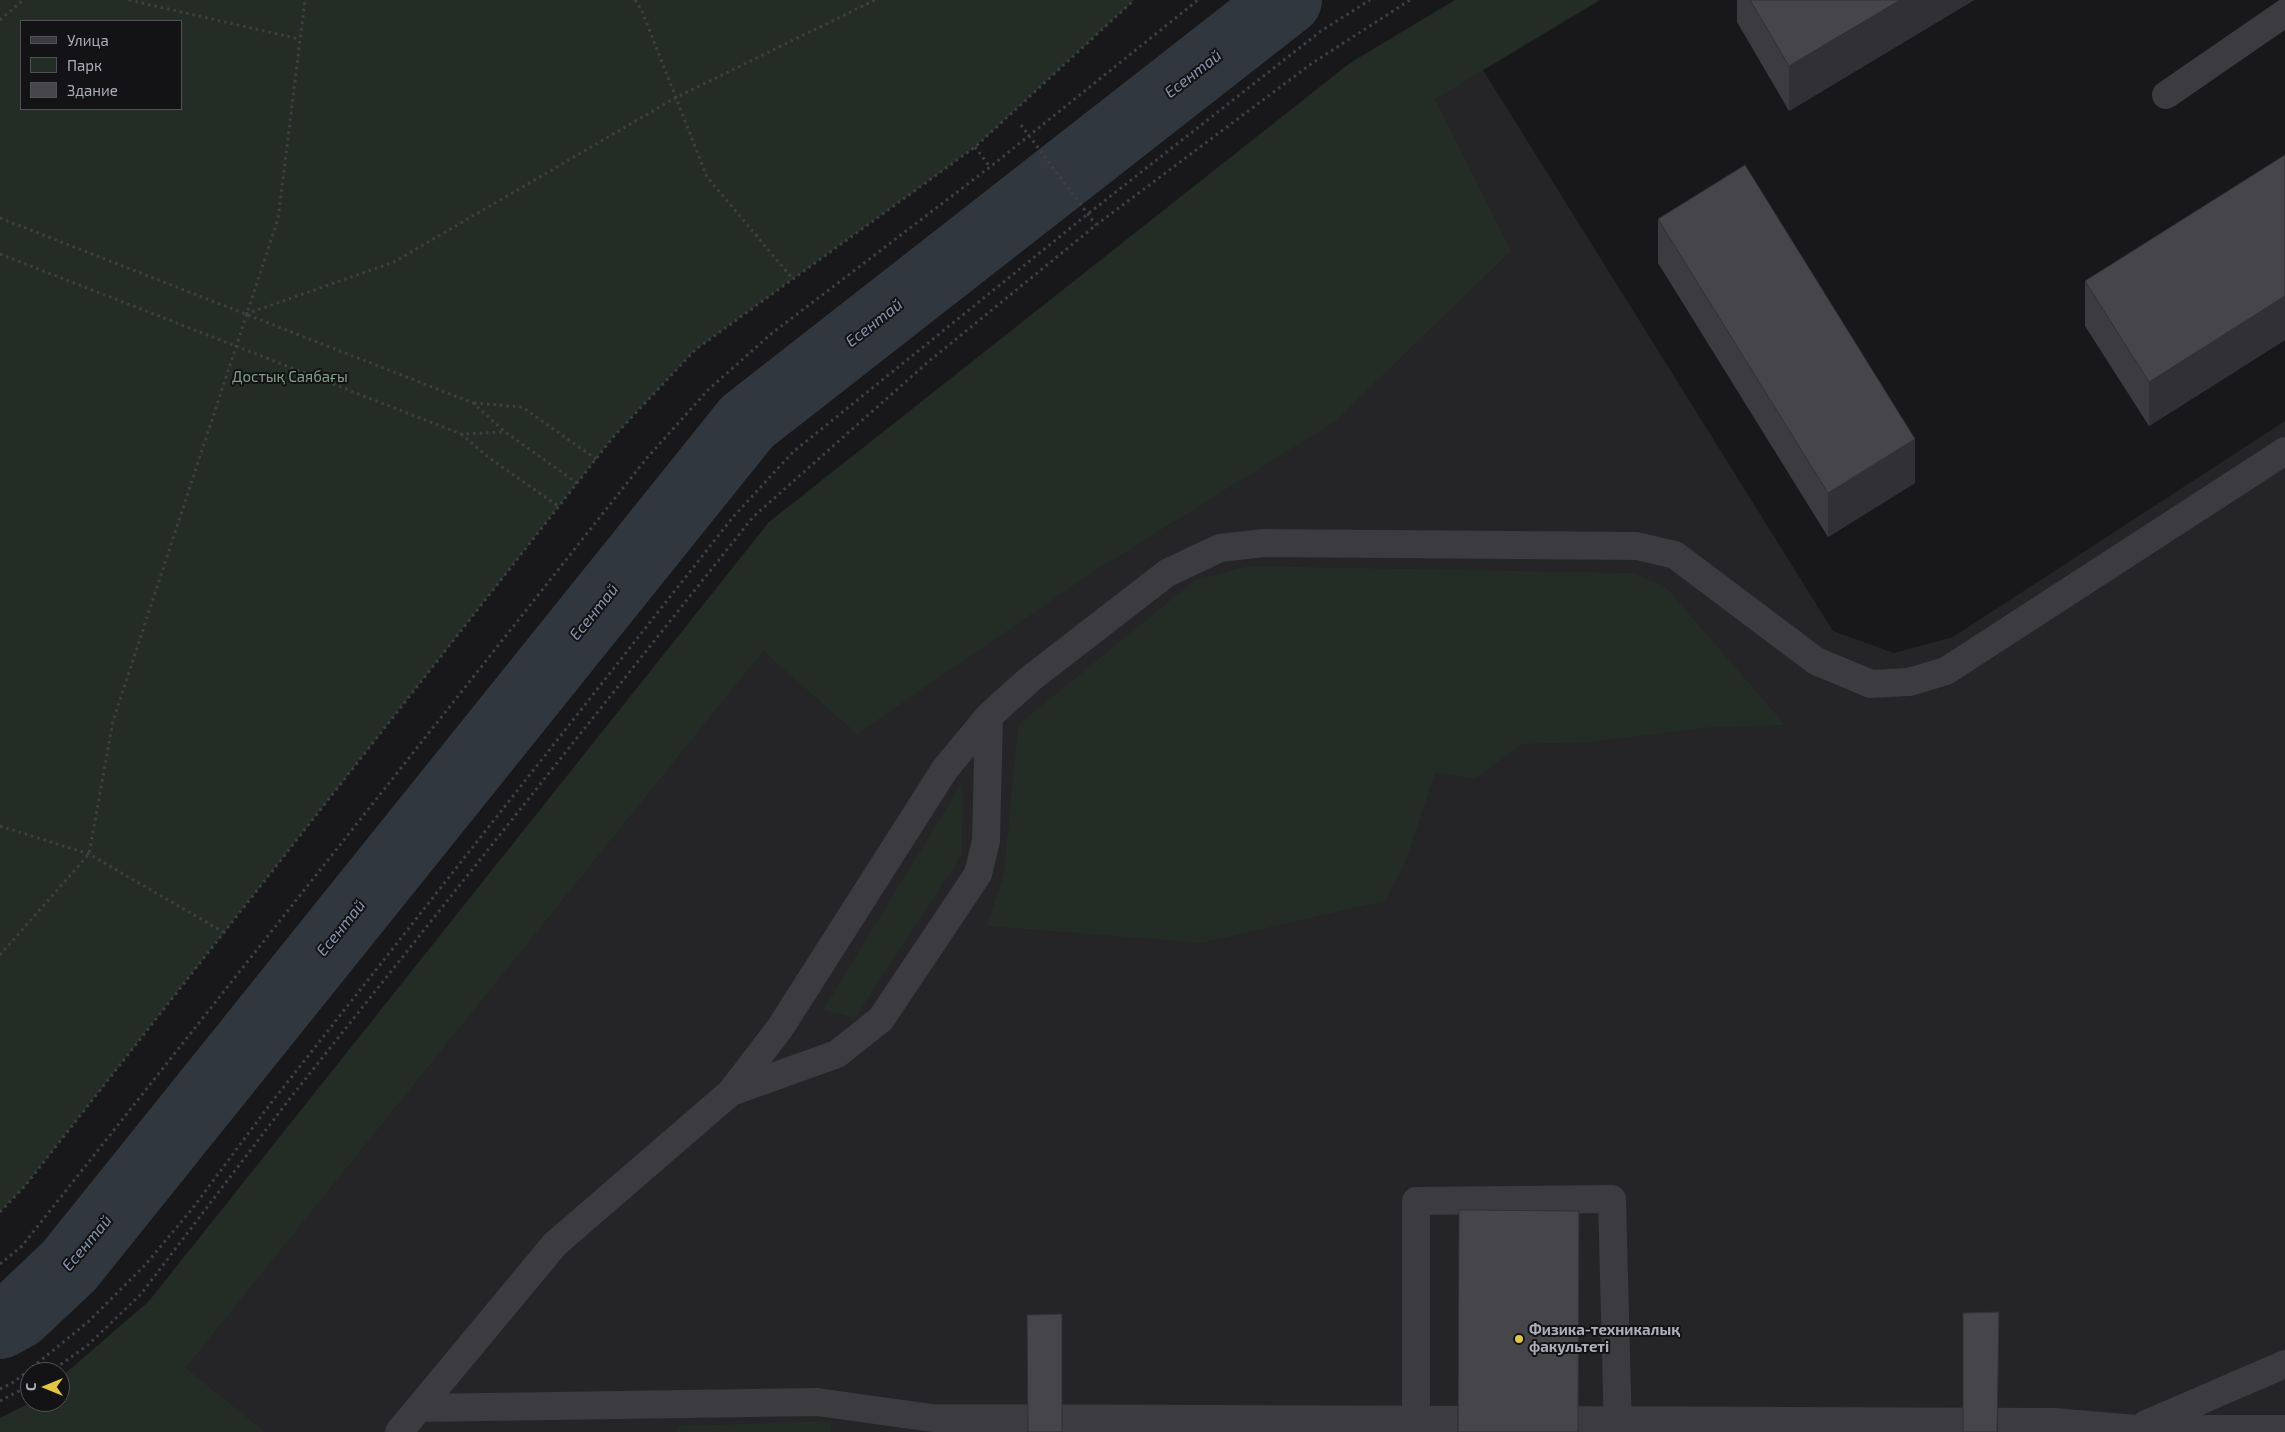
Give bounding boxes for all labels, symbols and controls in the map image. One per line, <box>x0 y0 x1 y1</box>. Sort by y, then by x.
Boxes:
legend <box>20 20 182 110</box>
text: Улица <box>67 31 109 49</box>
water label: Есентай <box>1161 46 1225 102</box>
text: Парк <box>67 56 102 74</box>
text: Здание <box>67 81 118 99</box>
water label: Есентай <box>842 295 906 351</box>
park label: Достық Саябағы <box>232 368 348 386</box>
water label: Есентай <box>566 580 622 644</box>
water label: Есентай <box>313 896 369 960</box>
water label: Есентай <box>58 1211 116 1275</box>
place label: Физика-техникалық факультеті <box>1529 1321 1680 1356</box>
marker: Физика-техникалық факультеті <box>1513 1333 1525 1345</box>
north arrow <box>20 1362 70 1412</box>
text: С <box>22 1383 39 1391</box>

